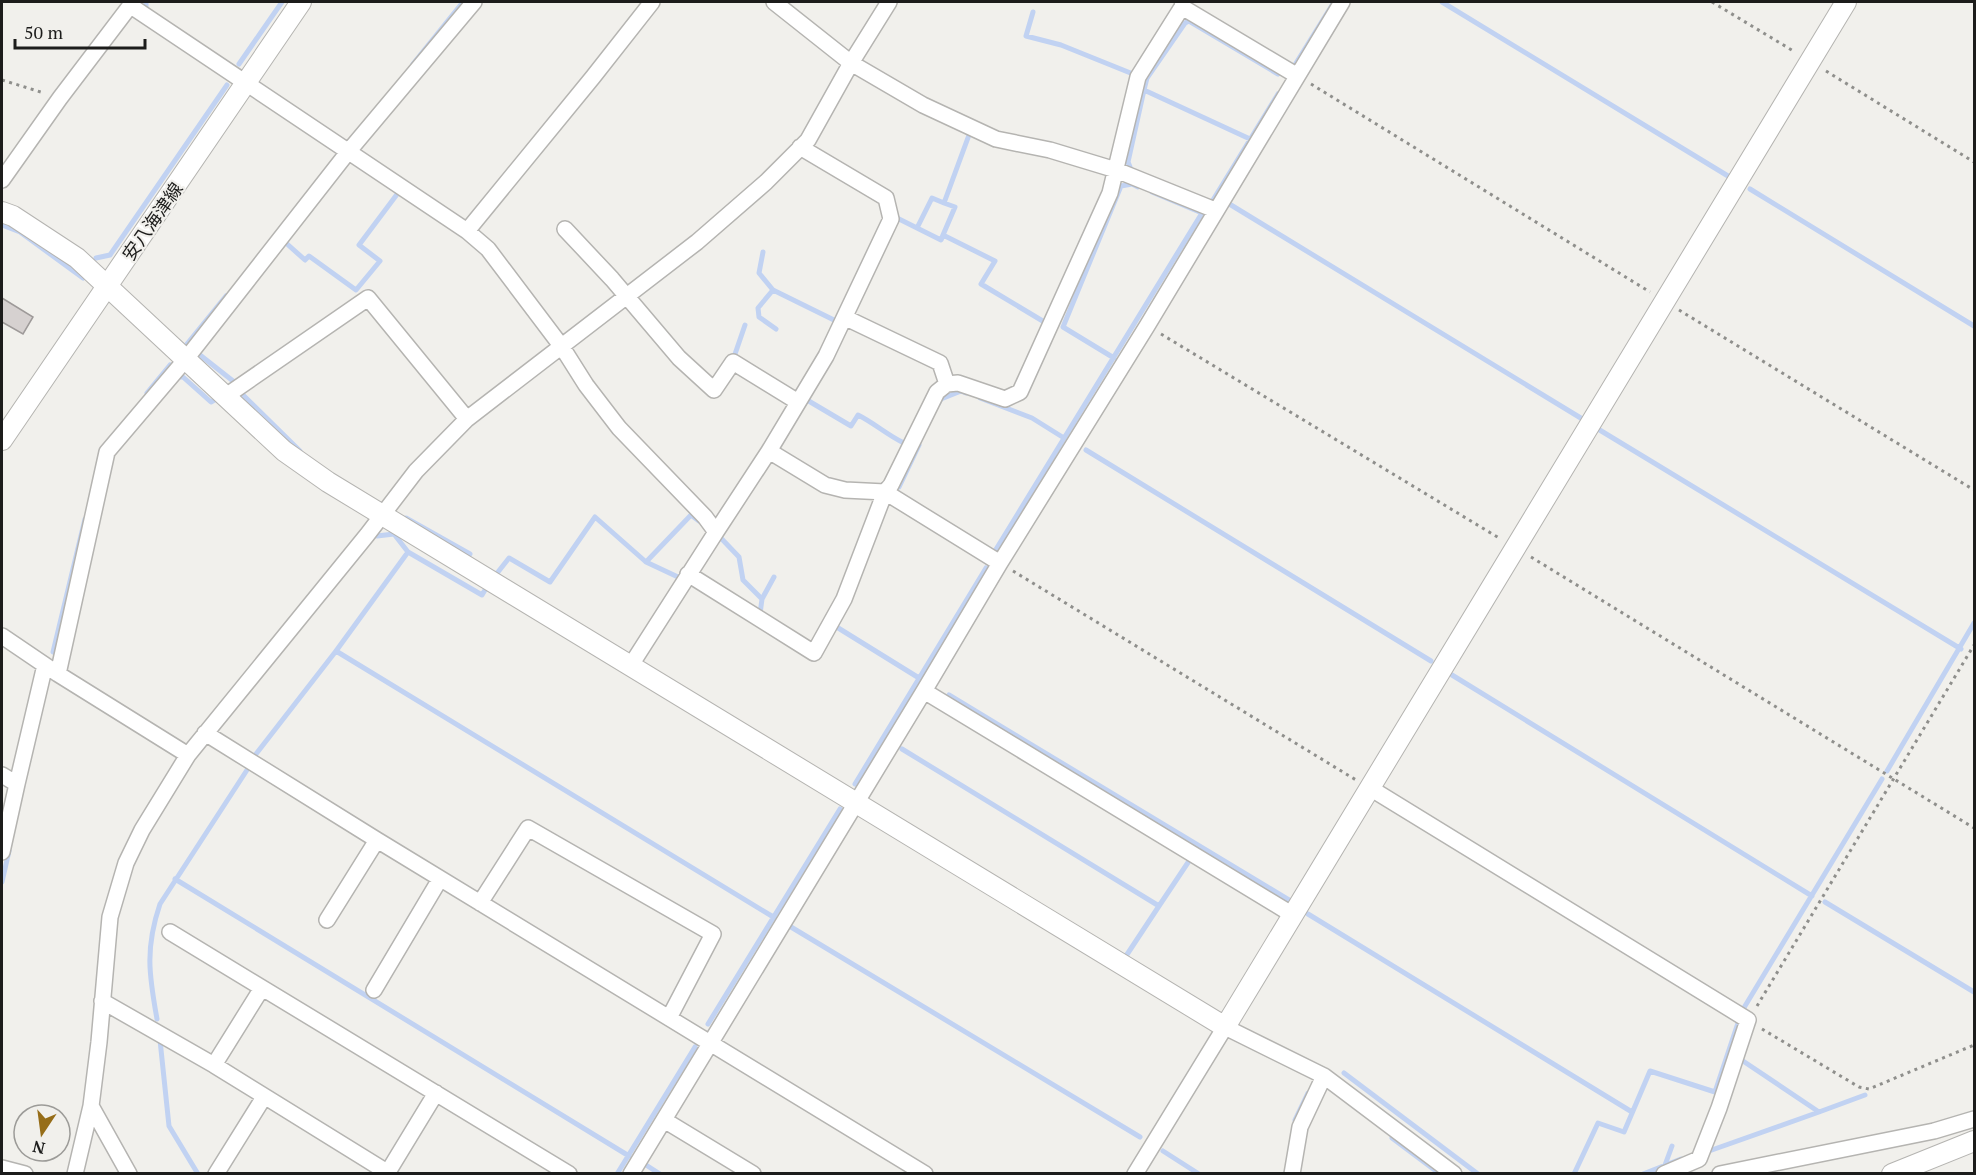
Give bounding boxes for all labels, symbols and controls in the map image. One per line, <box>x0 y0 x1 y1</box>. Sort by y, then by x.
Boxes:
scale bar <box>15 12 146 50</box>
text: 50 m <box>24 20 64 44</box>
street label: 安八海津線 <box>116 177 188 265</box>
north arrow <box>12 1103 72 1163</box>
text: N <box>30 1136 47 1160</box>

